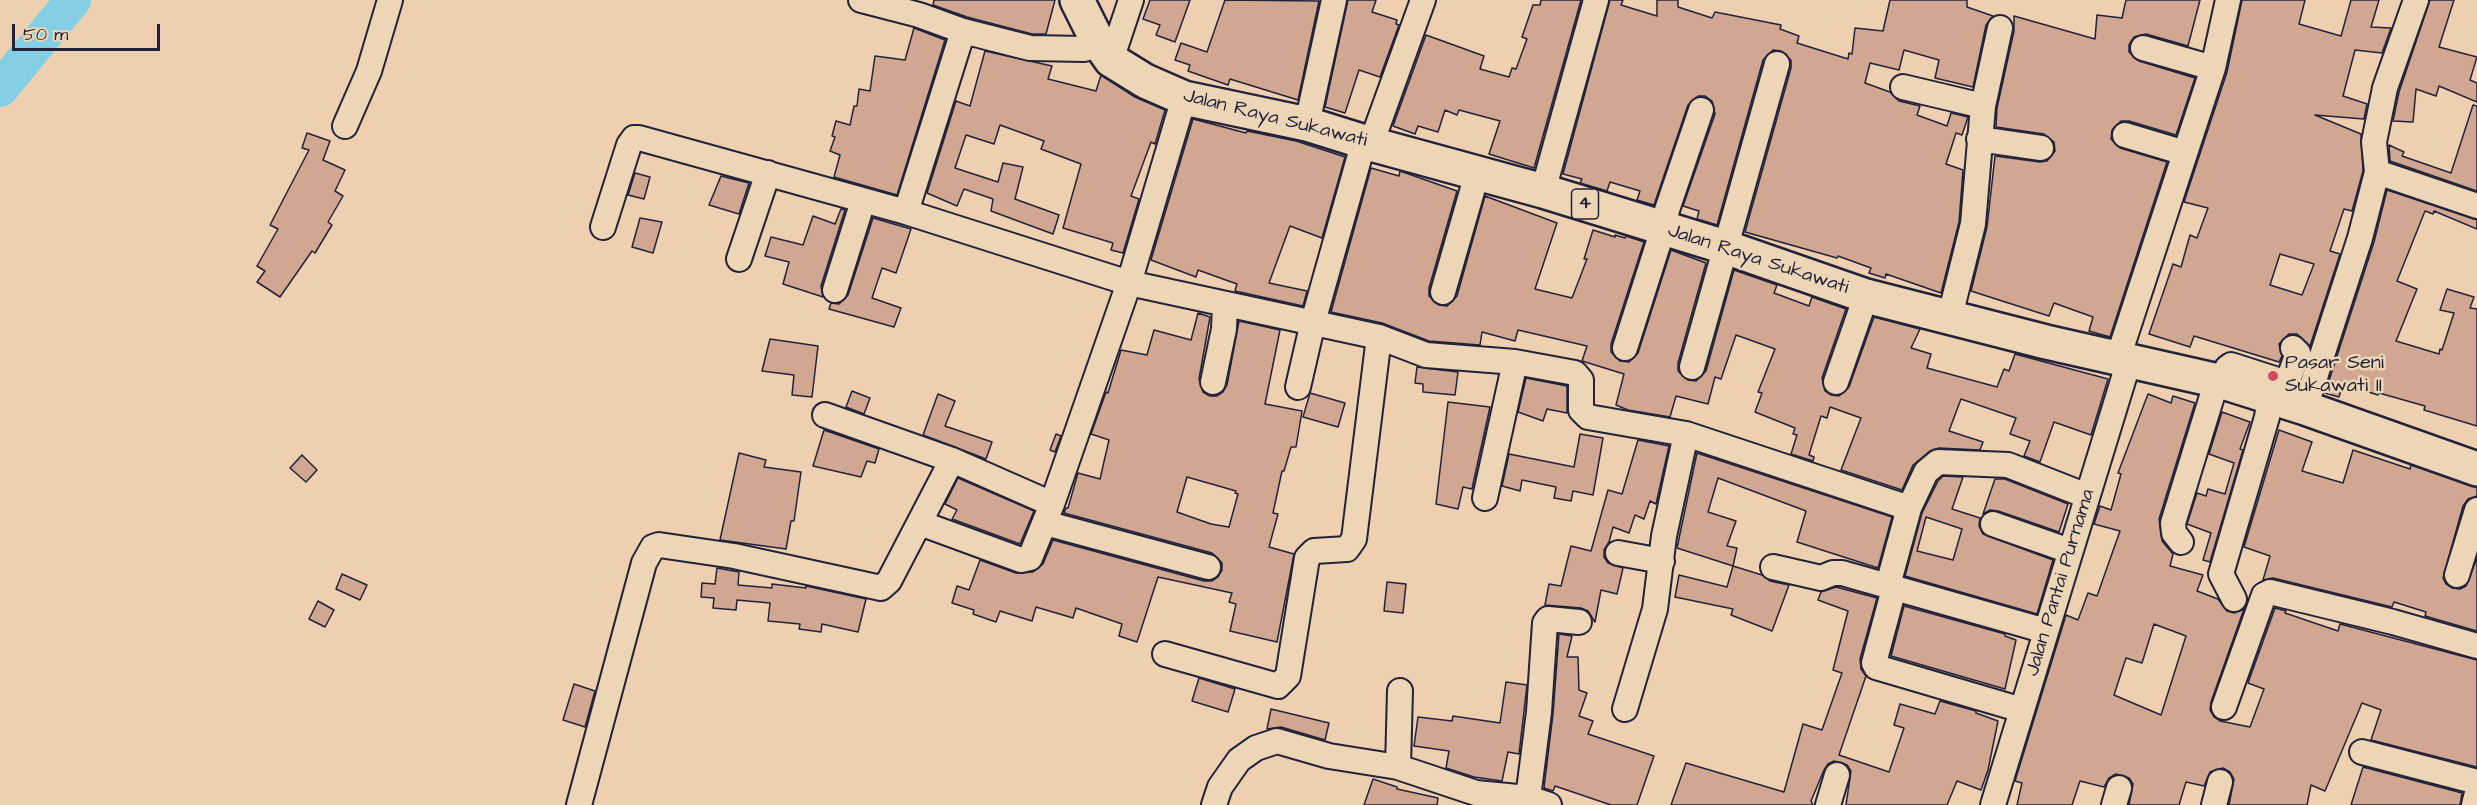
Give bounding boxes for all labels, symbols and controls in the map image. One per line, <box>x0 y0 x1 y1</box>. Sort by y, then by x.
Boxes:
scale bar <box>15 12 164 50</box>
text: 50 m <box>23 22 68 47</box>
street label: Jalan Raya Sukawati <box>1181 85 1369 153</box>
road number: 4 <box>1572 189 1598 219</box>
street label: Jalan Raya Sukawati <box>1665 219 1851 301</box>
place label: Pasar Seni Sukawati II <box>2285 352 2384 399</box>
marker: Pasar Seni Sukawati II <box>2266 369 2280 383</box>
street label: Jalan Pantai Purnama <box>2021 487 2101 679</box>

